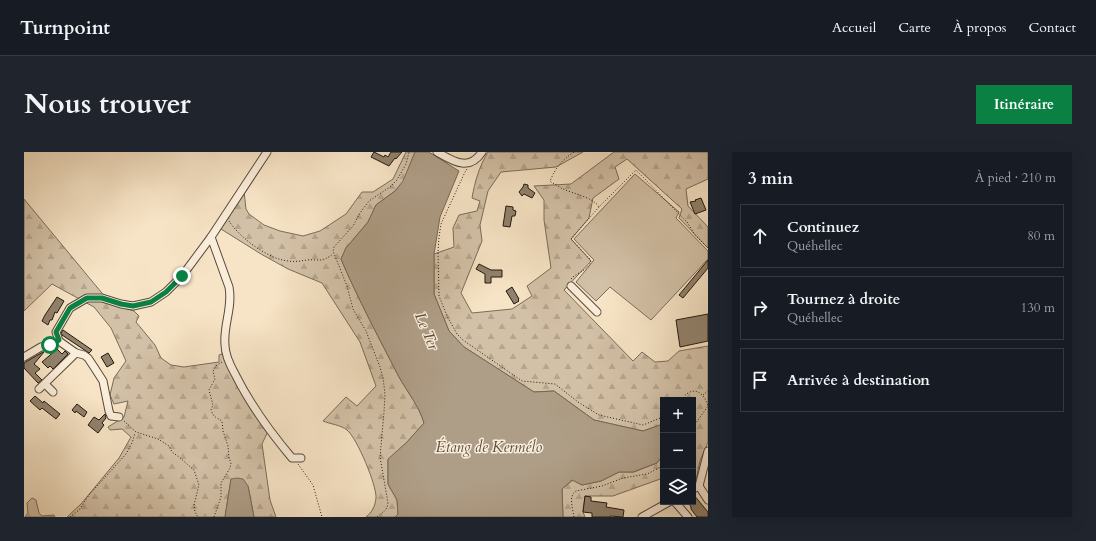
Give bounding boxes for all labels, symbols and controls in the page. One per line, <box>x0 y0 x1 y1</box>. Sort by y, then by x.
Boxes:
text: Turnpoint <box>20 15 110 41</box>
text: Accueil <box>832 18 876 37</box>
text: Carte <box>898 18 931 37</box>
text: À propos <box>953 18 1006 37</box>
text: Contact <box>1028 18 1076 37</box>
text: Nous trouver <box>24 85 191 123</box>
button: Itinéraire <box>976 85 1072 124</box>
text: 3 min <box>748 167 793 190</box>
text: À pied · 210 m <box>975 169 1056 187</box>
text: Continuez <box>787 217 859 237</box>
icon: ahead <box>749 225 771 247</box>
text: 80 m <box>1027 227 1055 245</box>
text: Quéhellec <box>787 237 843 255</box>
route end <box>173 267 191 285</box>
text: Tournez à droite <box>787 289 900 309</box>
icon: right <box>749 297 771 319</box>
text: 130 m <box>1021 299 1055 317</box>
water label: Le Ter <box>410 309 444 354</box>
text: Quéhellec <box>787 309 843 327</box>
route start <box>41 336 59 354</box>
icon: arrive <box>749 369 771 391</box>
text: Arrivée à destination <box>787 370 930 390</box>
map controls <box>660 397 696 505</box>
button: + <box>660 397 696 433</box>
button: − <box>660 433 696 469</box>
water label: Étang de Kermélo <box>436 437 542 457</box>
button: layers <box>660 469 696 505</box>

